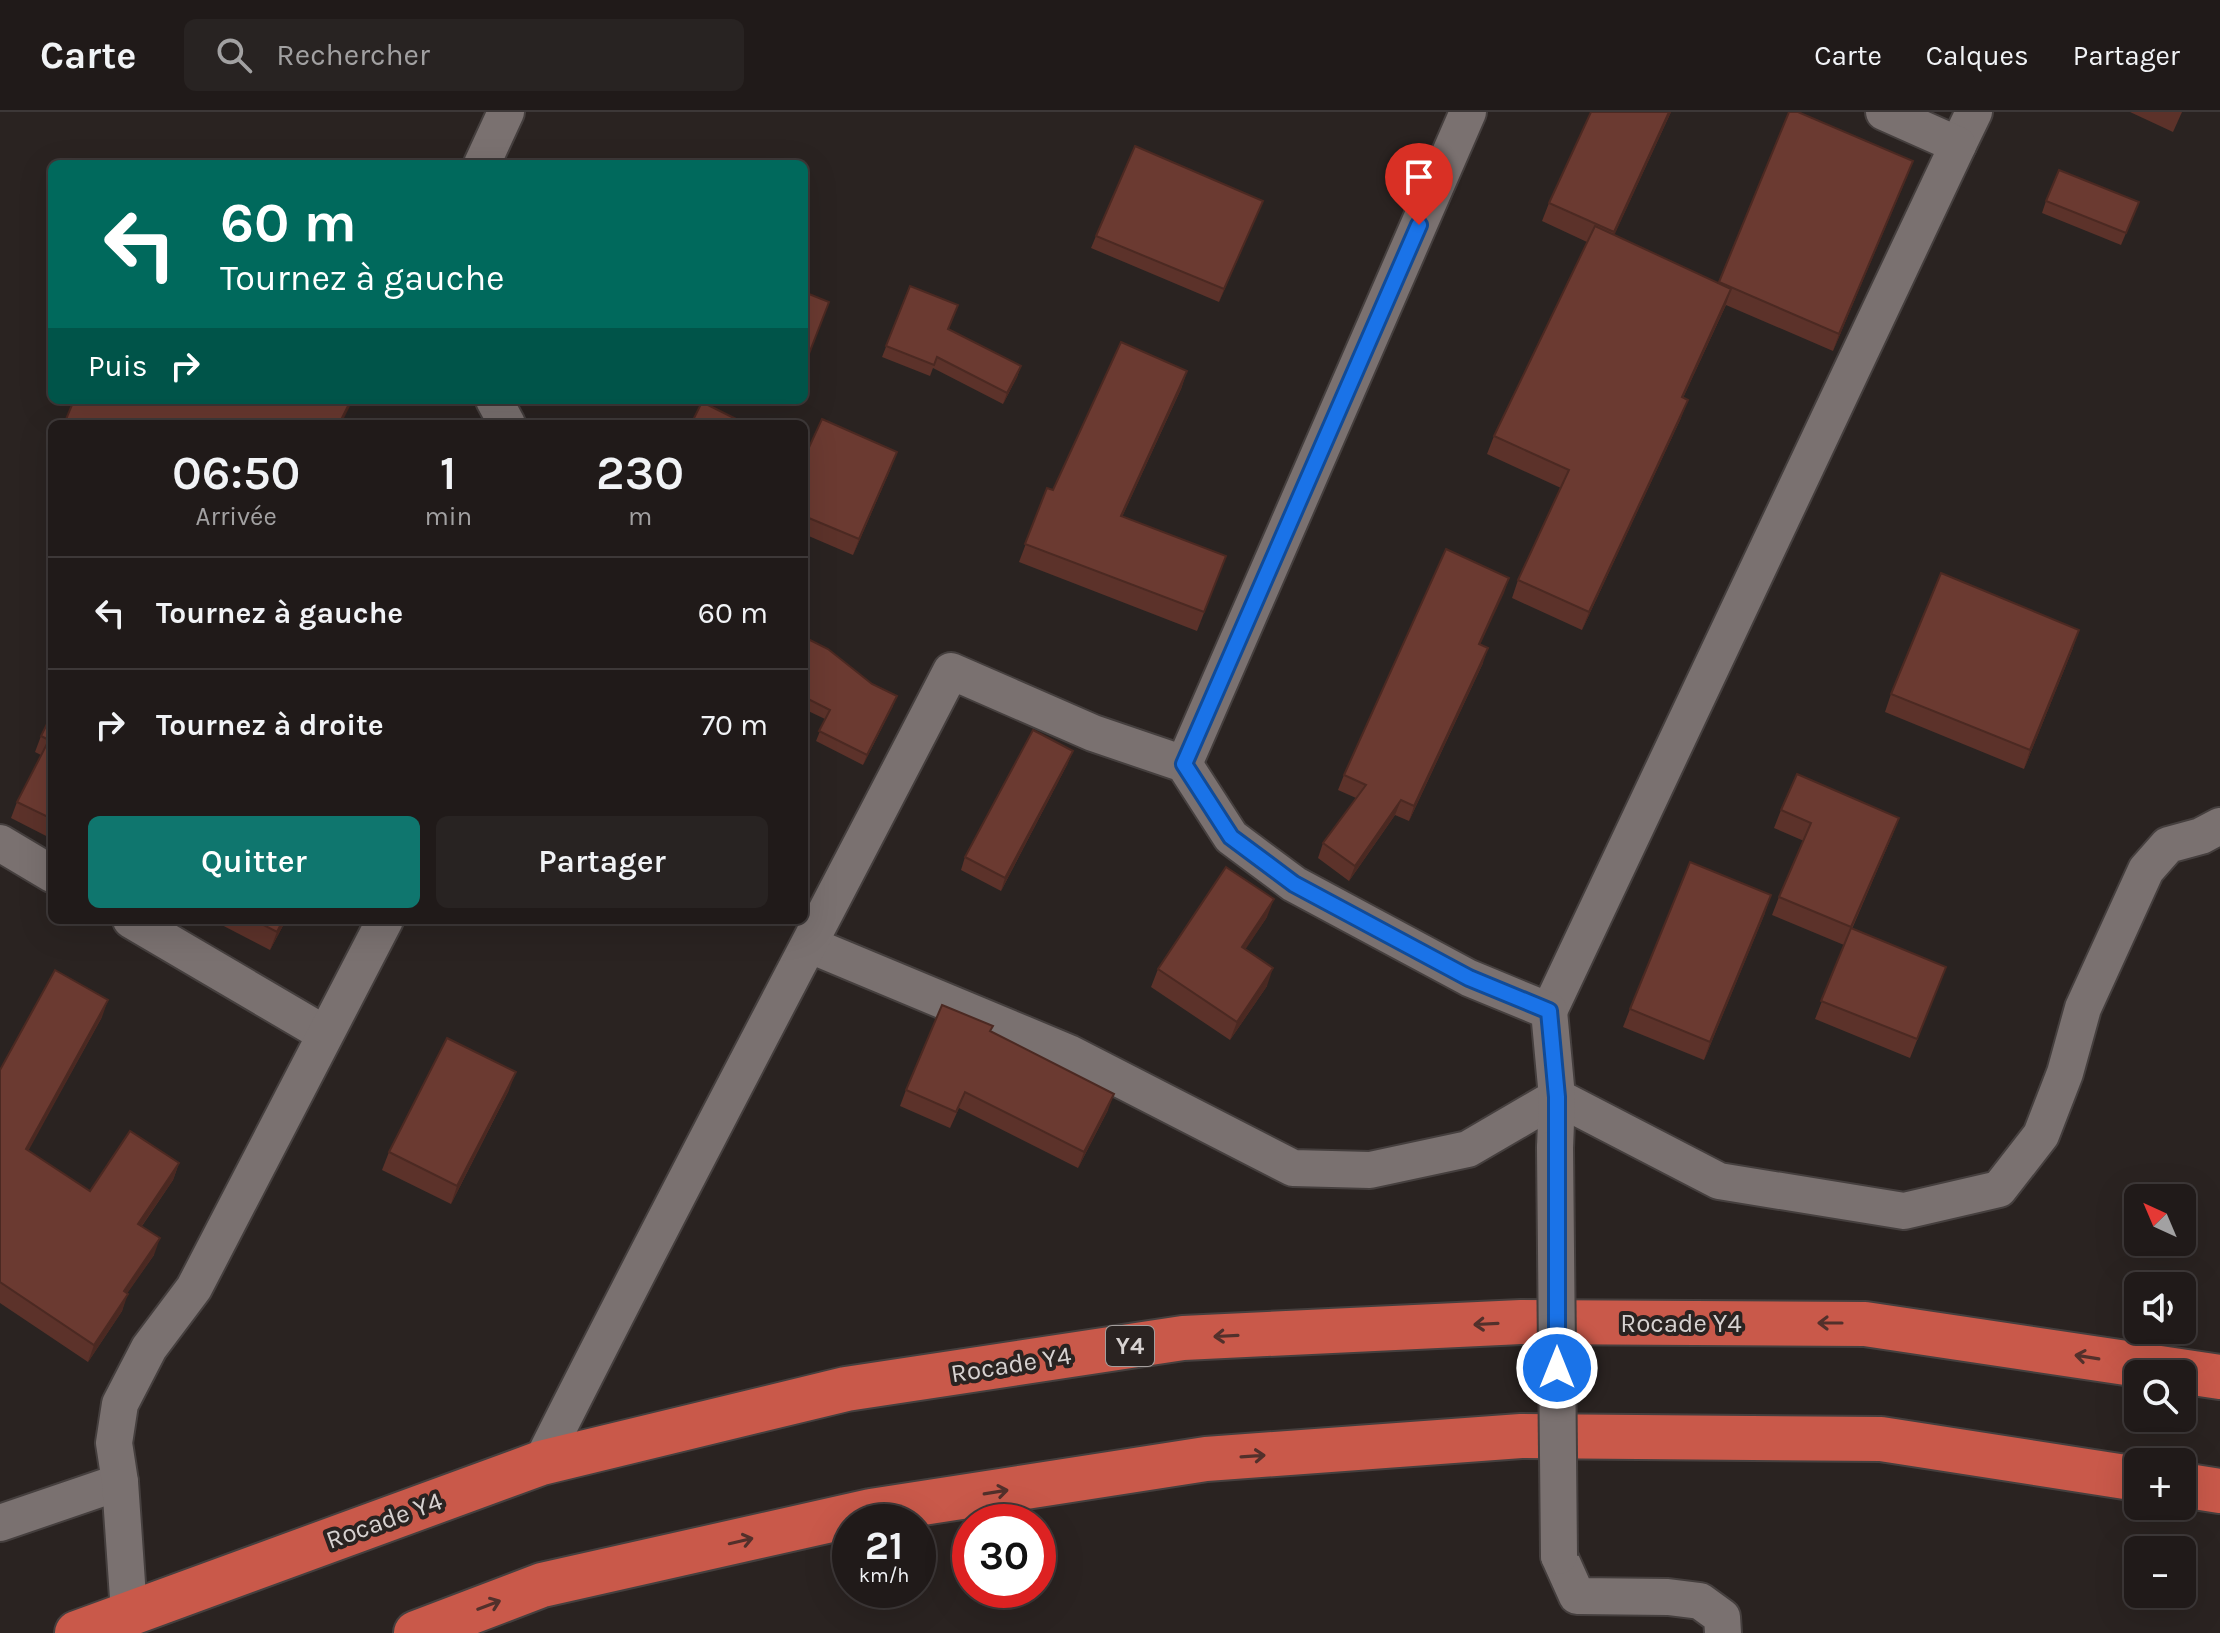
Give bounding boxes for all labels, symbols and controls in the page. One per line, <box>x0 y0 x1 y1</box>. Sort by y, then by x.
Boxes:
search box <box>184 19 744 91</box>
text: Carte <box>40 33 136 78</box>
icon: search <box>212 33 256 77</box>
text: Rechercher <box>276 37 430 73</box>
text: Carte <box>1814 39 1882 72</box>
text: Calques <box>1926 39 2029 72</box>
text: Partager <box>2073 39 2180 72</box>
pin <box>1385 143 1453 225</box>
icon: arrive <box>1397 155 1441 199</box>
text: 60 m <box>220 190 357 255</box>
icon: left <box>88 192 192 296</box>
text: Tournez à gauche <box>220 257 505 299</box>
icon: right <box>163 344 207 388</box>
text: Puis <box>88 348 147 384</box>
text: 06:50 <box>172 445 300 501</box>
text: 1 <box>440 445 457 501</box>
text: 230 <box>596 445 684 501</box>
text: Arrivée <box>196 501 277 532</box>
text: min <box>424 501 472 532</box>
text: m <box>628 501 652 532</box>
icon: left <box>88 591 132 635</box>
text: Tournez à gauche <box>156 595 403 631</box>
text: 60 m <box>698 595 768 631</box>
icon: right <box>88 703 132 747</box>
text: Tournez à droite <box>156 707 384 743</box>
text: 70 m <box>701 707 768 743</box>
button: Quitter <box>88 816 420 908</box>
button: Partager <box>436 816 768 908</box>
north arrow <box>2124 1184 2196 1256</box>
map controls <box>2124 1184 2196 1608</box>
button: sound <box>2124 1272 2196 1344</box>
street label: Rocade Y4 <box>1620 1308 1742 1339</box>
one-way arrow <box>1817 1316 1844 1331</box>
one-way arrow <box>1473 1317 1500 1332</box>
road number: Y4 <box>1106 1326 1154 1366</box>
position arrow <box>1515 1326 1599 1410</box>
one-way arrow <box>1213 1329 1240 1344</box>
street label: Rocade Y4 <box>949 1340 1074 1389</box>
one-way arrow <box>2075 1349 2101 1364</box>
button: search <box>2124 1360 2196 1432</box>
one-way arrow <box>1239 1448 1266 1463</box>
button: + <box>2124 1448 2196 1520</box>
one-way arrow <box>983 1484 1008 1499</box>
street label: Rocade Y4 <box>322 1485 447 1556</box>
speed limit sign: 30 <box>952 1504 1056 1608</box>
text: 21 <box>865 1522 903 1569</box>
one-way arrow <box>727 1532 753 1547</box>
button: − <box>2124 1536 2196 1608</box>
text: km/h <box>859 1564 909 1587</box>
one-way arrow <box>476 1597 501 1611</box>

